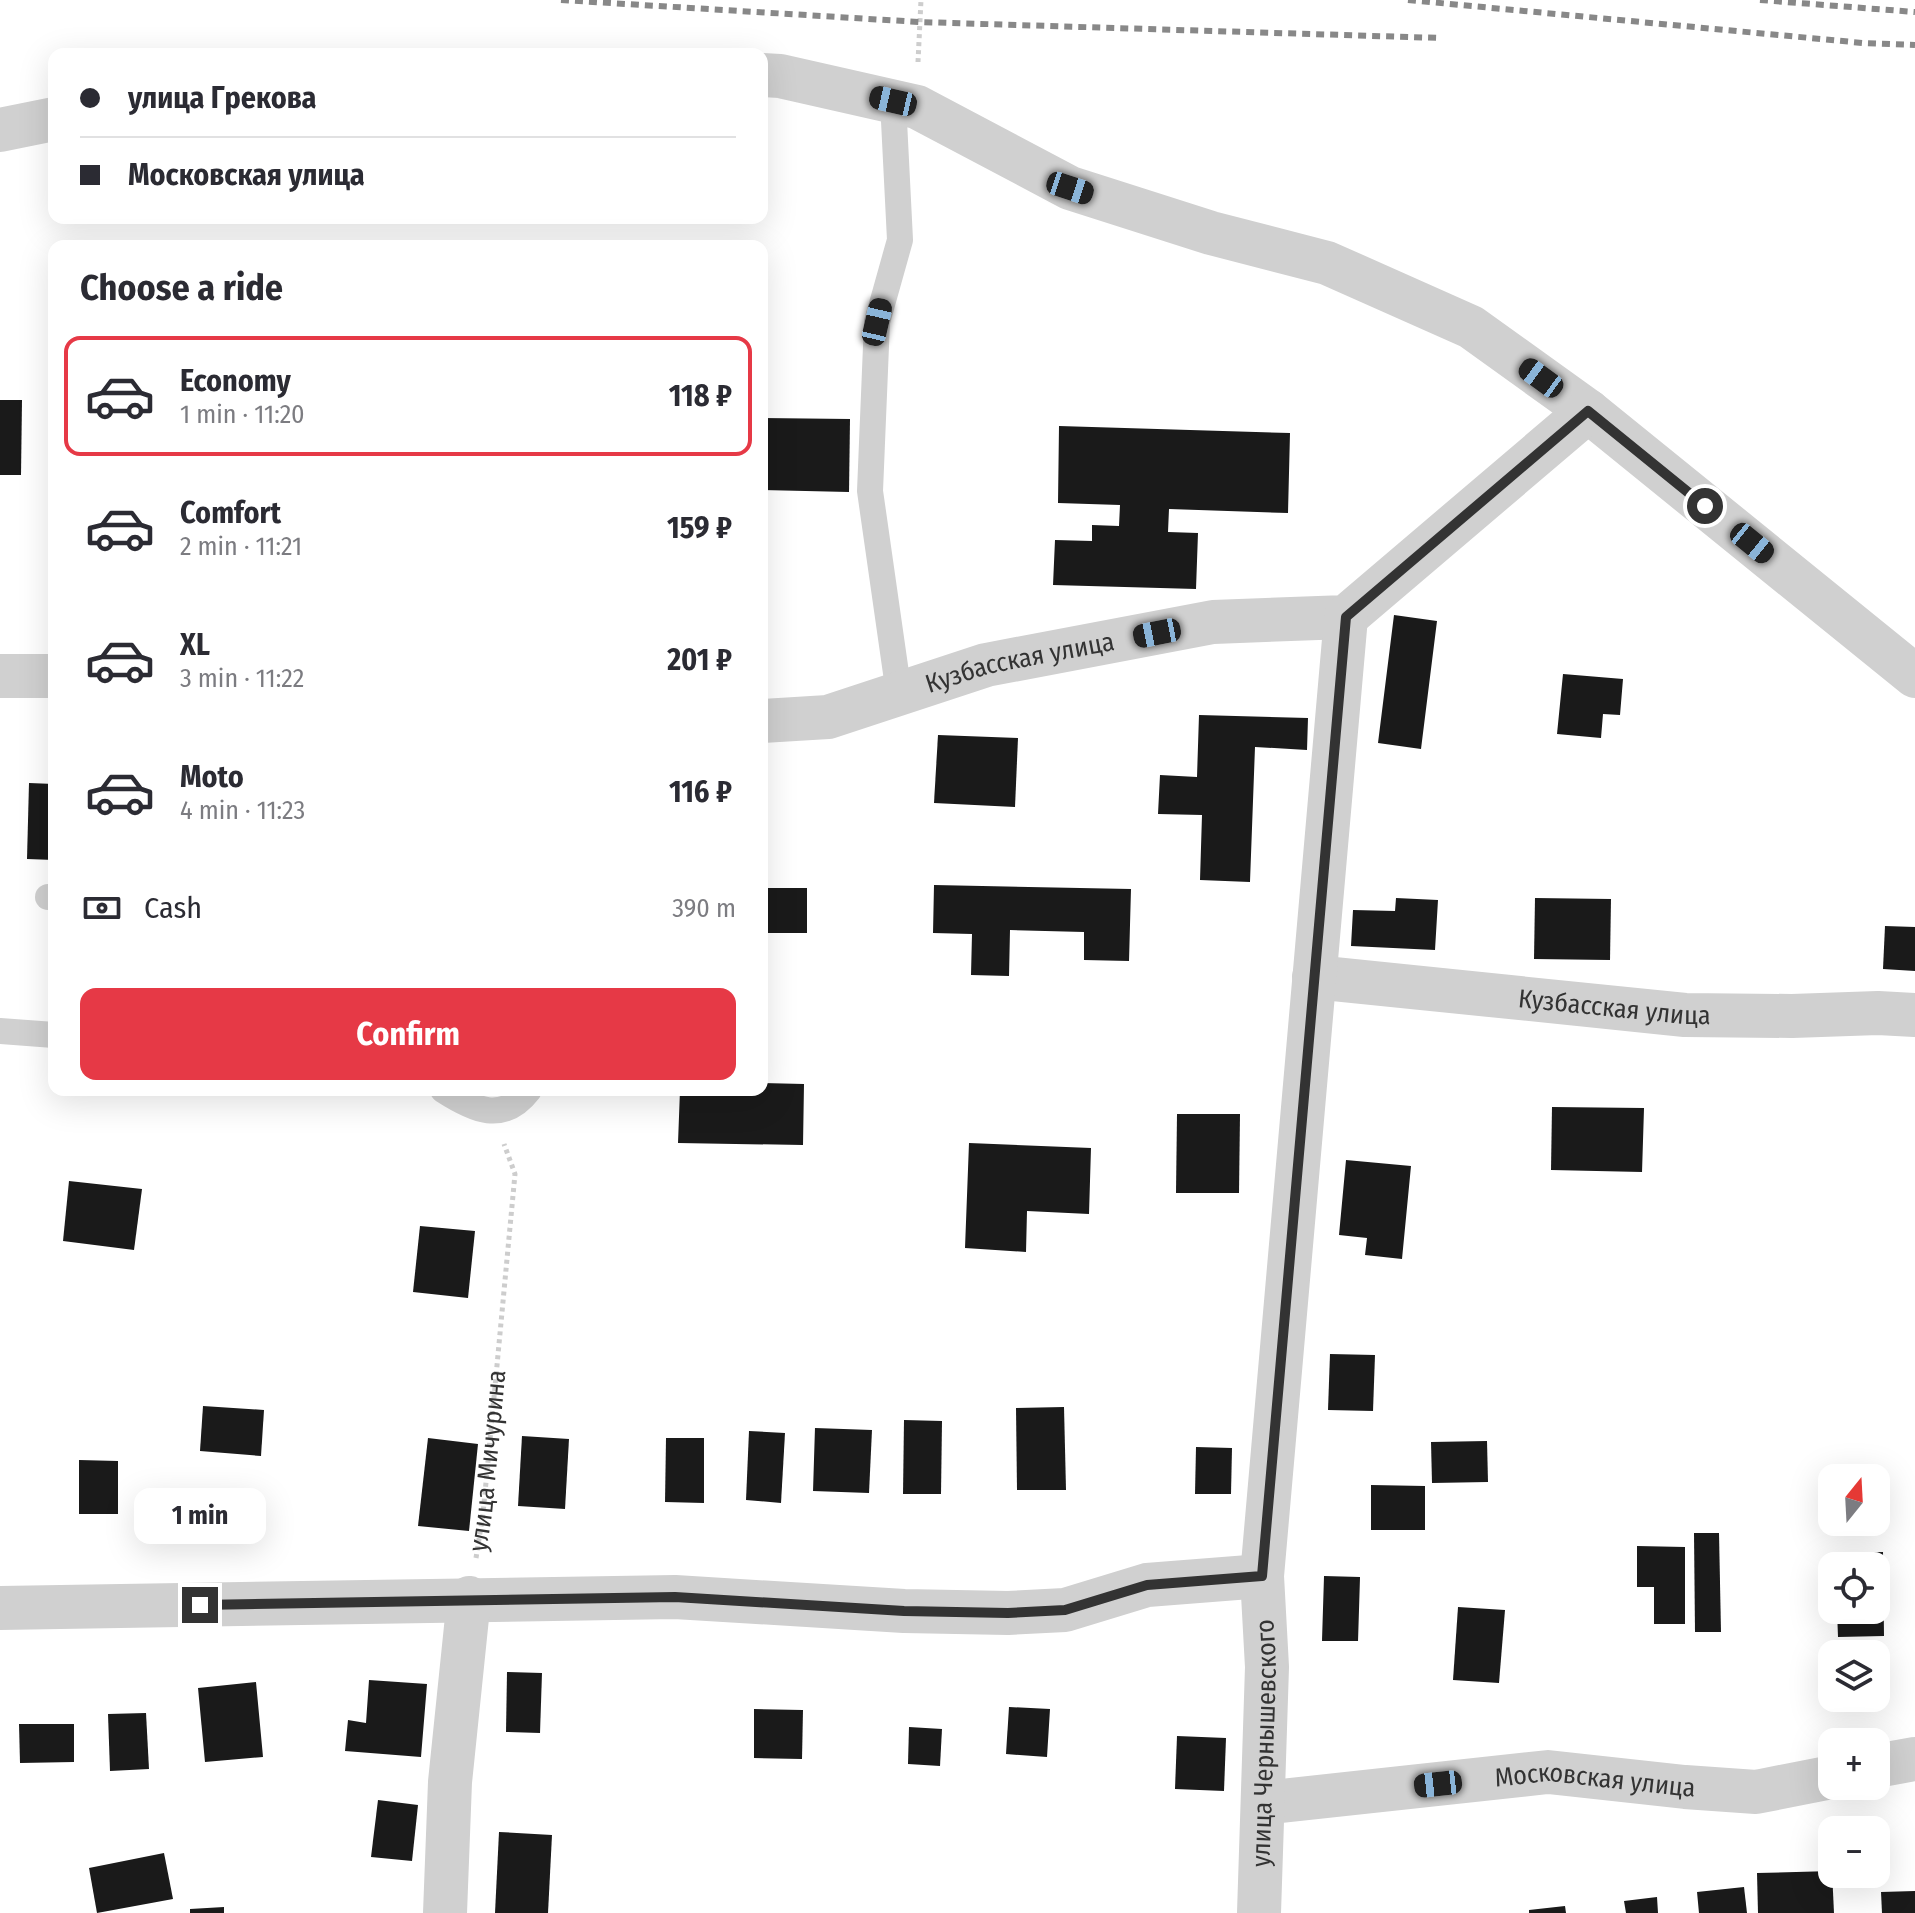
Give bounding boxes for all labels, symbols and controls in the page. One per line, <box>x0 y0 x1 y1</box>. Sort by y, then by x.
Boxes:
text: улица Грекова <box>128 80 316 116</box>
car <box>867 84 919 118</box>
text: Московская улица <box>128 157 365 193</box>
car <box>1043 169 1097 207</box>
text: Choose a ride <box>80 266 283 310</box>
car <box>860 296 894 348</box>
car <box>1515 354 1567 402</box>
icon: car <box>84 360 156 432</box>
text: Economy <box>180 363 291 399</box>
text: 118 ₽ <box>669 378 732 414</box>
text: 1 min · 11:20 <box>180 399 305 430</box>
route start <box>1687 488 1723 524</box>
icon: car <box>84 492 156 564</box>
text: Comfort <box>180 495 281 531</box>
text: 159 ₽ <box>667 510 732 546</box>
car <box>1726 519 1778 567</box>
text: 2 min · 11:21 <box>180 531 302 562</box>
car <box>1131 617 1183 649</box>
icon: car <box>84 624 156 696</box>
street label: Кузбасская улица <box>921 626 1117 699</box>
text: XL <box>180 627 210 663</box>
text: 201 ₽ <box>667 642 732 678</box>
text: 3 min · 11:22 <box>180 663 304 694</box>
icon: car <box>84 756 156 828</box>
text: Moto <box>180 759 244 795</box>
text: 116 ₽ <box>669 774 732 810</box>
text: 4 min · 11:23 <box>180 795 305 826</box>
icon: cash <box>80 886 124 930</box>
text: Cash <box>144 890 202 926</box>
text: 390 m <box>672 893 736 924</box>
street label: Кузбасская улица <box>1517 983 1711 1031</box>
button: Confirm <box>80 988 736 1080</box>
street label: улица Мичурина <box>462 1368 512 1554</box>
north arrow <box>1818 1464 1890 1536</box>
map controls <box>1818 1464 1890 1888</box>
callout: 1 min <box>134 1489 266 1545</box>
text: 1 min <box>172 1500 228 1531</box>
button: locate <box>1818 1552 1890 1624</box>
route end <box>182 1587 218 1623</box>
street label: улица Чернышевского <box>1245 1618 1283 1867</box>
button: layers <box>1818 1640 1890 1712</box>
button: + <box>1818 1728 1890 1800</box>
street label: Московская улица <box>1493 1756 1697 1803</box>
car <box>1413 1770 1463 1798</box>
button: − <box>1818 1816 1890 1888</box>

